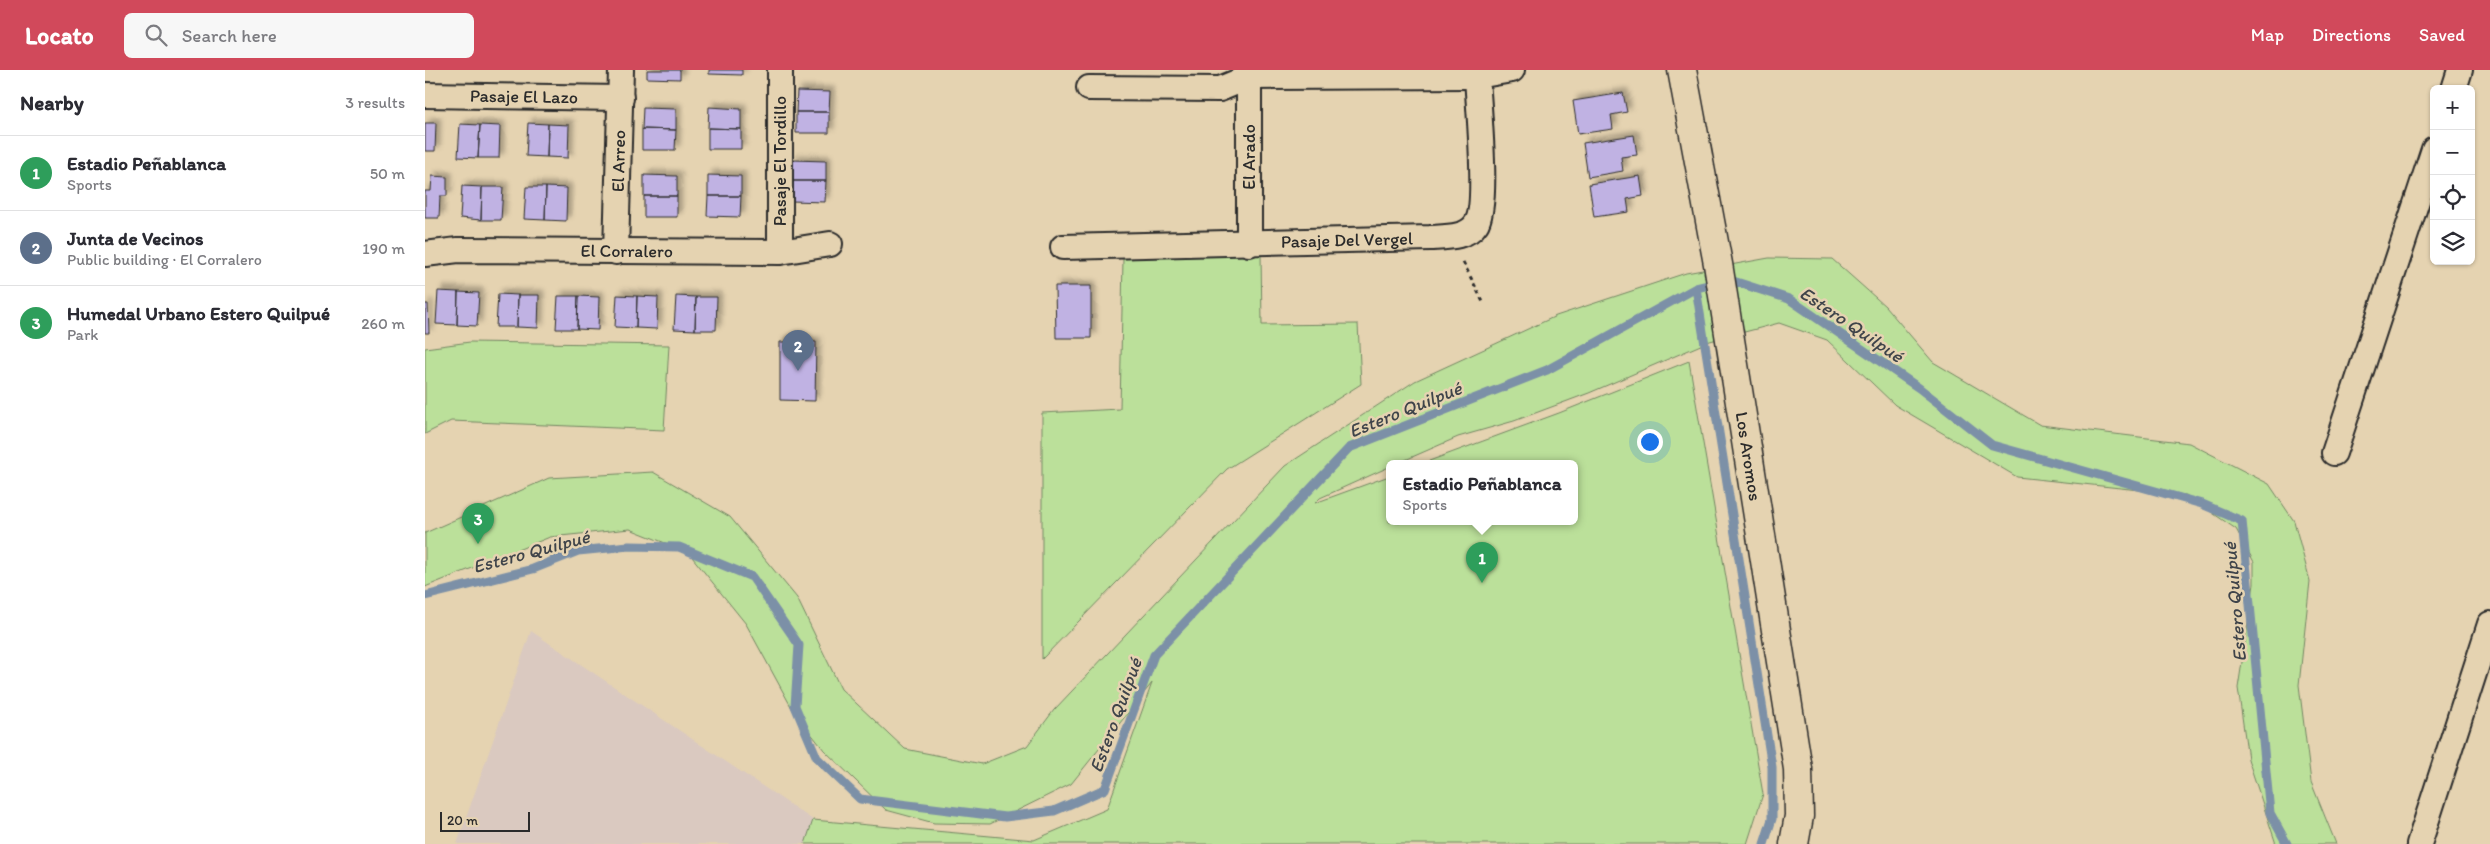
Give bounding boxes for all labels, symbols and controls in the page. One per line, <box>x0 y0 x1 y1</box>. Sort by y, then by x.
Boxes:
search box <box>124 13 474 58</box>
text: Locato <box>25 21 94 50</box>
icon: search <box>142 21 170 49</box>
text: Search here <box>182 24 277 47</box>
text: Map <box>2251 24 2284 46</box>
text: Directions <box>2312 24 2391 46</box>
text: Saved <box>2419 24 2465 46</box>
street label: Pasaje El Lazo <box>470 85 578 108</box>
map controls <box>2430 85 2475 265</box>
button: + <box>2430 85 2475 130</box>
text: Nearby <box>20 90 84 115</box>
text: 3 results <box>345 93 405 112</box>
street label: Pasaje El Tordillo <box>769 96 791 226</box>
street label: El Arado <box>1238 124 1260 190</box>
street label: El Arreo <box>607 130 630 192</box>
button: − <box>2430 130 2475 175</box>
text: Estadio Peñablanca <box>67 152 226 175</box>
text: 1 <box>32 164 40 183</box>
text: 50 m <box>370 164 405 183</box>
text: Sports <box>67 175 112 194</box>
button: locate <box>2430 175 2475 220</box>
button: layers <box>2430 220 2475 265</box>
text: Junta de Vecinos <box>67 227 203 250</box>
street label: Pasaje Del Vergel <box>1281 227 1413 253</box>
text: 2 <box>32 239 40 258</box>
text: 190 m <box>362 239 405 258</box>
street label: El Corralero <box>580 240 673 262</box>
text: Public building · El Corralero <box>67 250 262 269</box>
water label: Estero Quilpué <box>1796 281 1909 368</box>
text: Humedal Urbano Estero Quilpué <box>67 302 330 325</box>
text: 3 <box>32 314 40 333</box>
text: 260 m <box>361 314 405 333</box>
text: Park <box>67 325 98 344</box>
pin: 2 <box>782 330 814 371</box>
water label: Estero Quilpué <box>1345 376 1466 443</box>
street label: Los Aromos <box>1731 410 1766 503</box>
your location <box>1637 429 1663 455</box>
popup <box>1386 460 1578 525</box>
text: Estadio Peñablanca <box>1402 472 1562 495</box>
text: Sports <box>1402 495 1447 514</box>
pin: 3 <box>462 503 494 544</box>
water label: Estero Quilpué <box>470 525 593 578</box>
water label: Estero Quilpué <box>2218 540 2251 663</box>
pin: 1 <box>1466 542 1498 583</box>
water label: Estero Quilpué <box>1084 654 1147 775</box>
scale bar <box>440 809 530 832</box>
text: 20 m <box>447 812 478 829</box>

